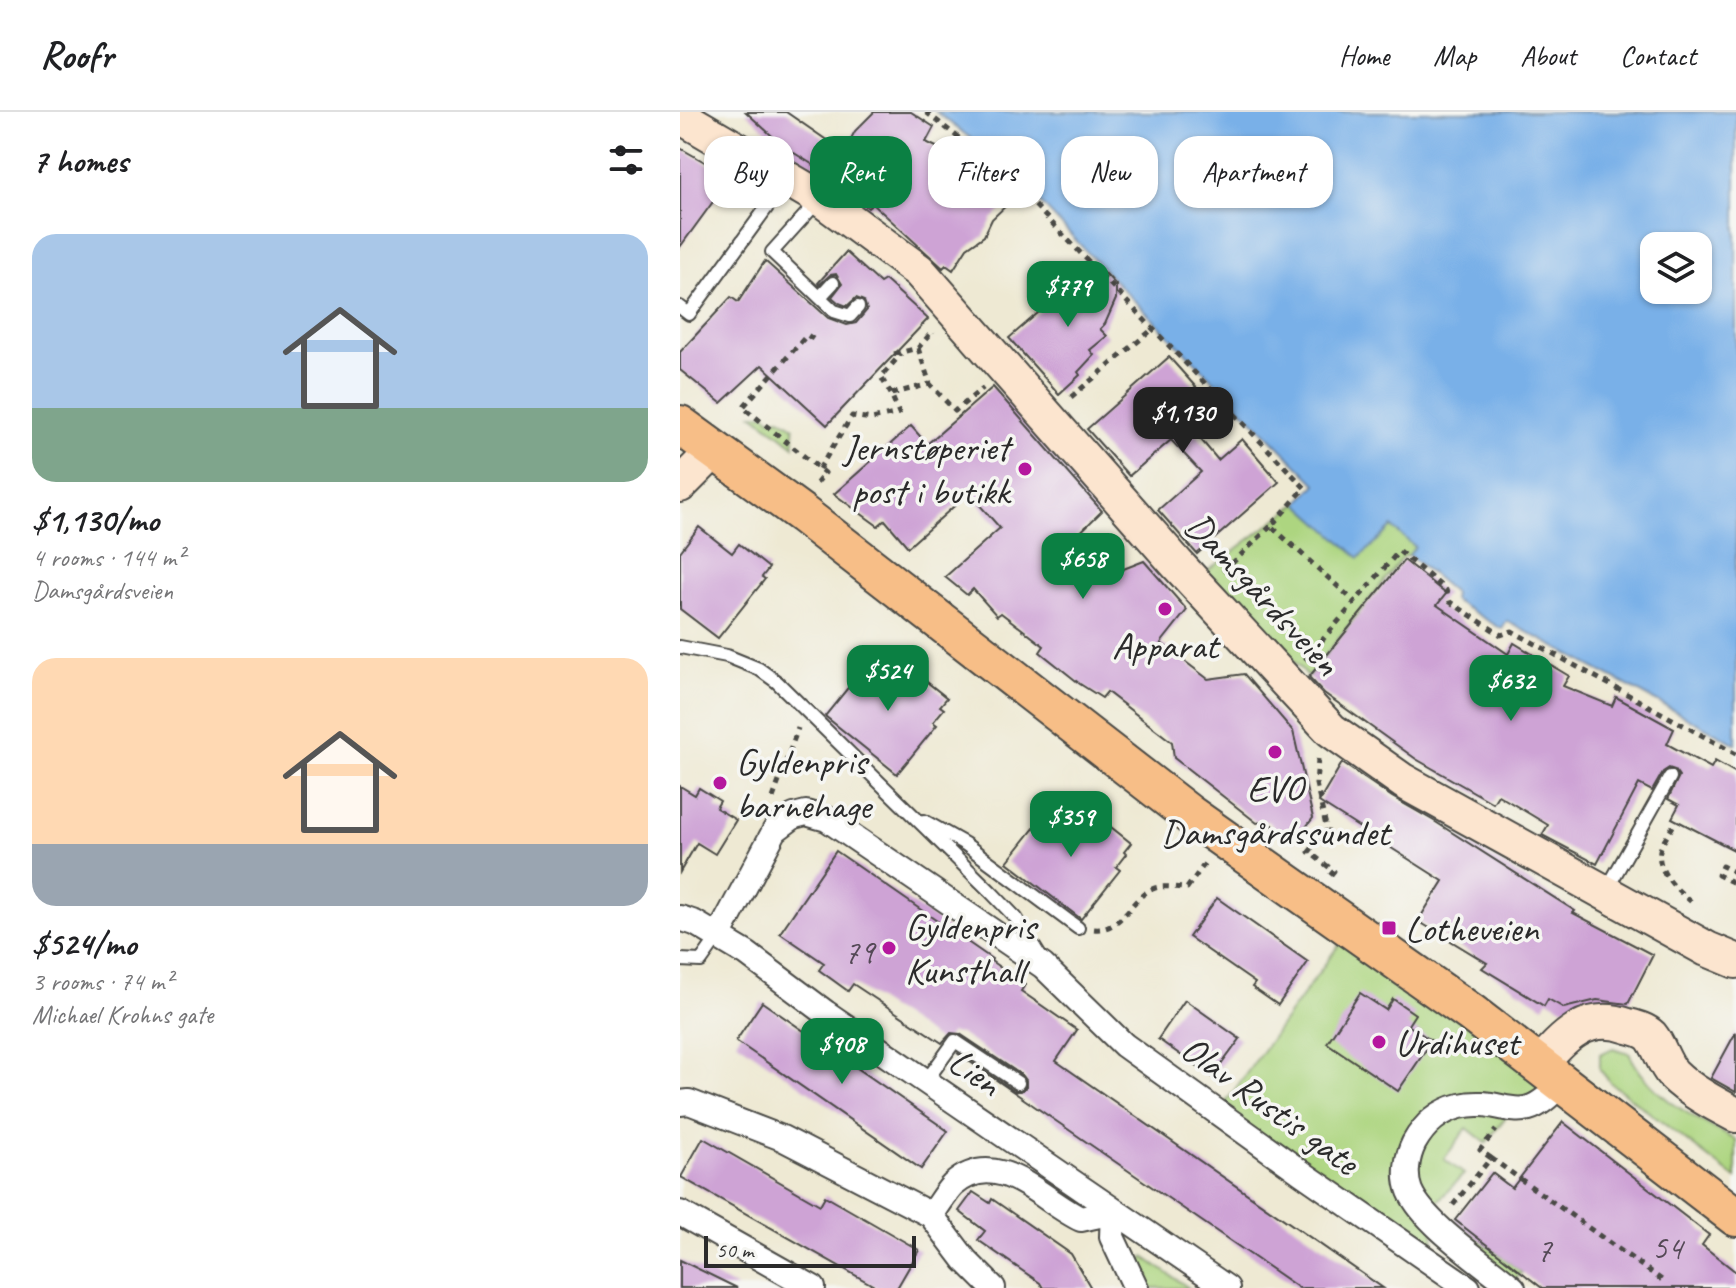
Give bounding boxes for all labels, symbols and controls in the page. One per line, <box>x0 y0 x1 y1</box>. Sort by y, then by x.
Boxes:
text: Roofr <box>40 32 113 79</box>
text: Home <box>1339 38 1389 73</box>
text: Map <box>1433 38 1476 73</box>
text: About <box>1520 38 1576 73</box>
text: Contact <box>1620 38 1696 73</box>
chip: Buy <box>704 136 794 208</box>
chip: Rent <box>810 136 912 208</box>
chip: Filters <box>928 136 1045 208</box>
chip: New <box>1061 136 1158 208</box>
chip: Apartment <box>1174 136 1333 208</box>
icon: filters <box>604 138 648 182</box>
text: 7 homes <box>32 139 128 182</box>
map controls <box>1640 232 1712 304</box>
button: layers <box>1640 232 1712 304</box>
pin: $779 <box>1021 261 1115 329</box>
text: $779 <box>1045 270 1091 303</box>
icon: home <box>268 286 412 430</box>
pin: $1,130 <box>1118 387 1248 455</box>
text: $1,130 <box>1151 396 1215 429</box>
place label: Jernstøperiet post i butikk <box>841 424 1014 515</box>
marker: Jernstøperiet post i butikk <box>1016 460 1034 478</box>
text: $1,130/mo <box>32 498 159 541</box>
street label: Damsgårdsveien <box>1176 503 1351 686</box>
pin: $658 <box>1036 533 1130 601</box>
text: 4 rooms · 144 m² <box>32 541 184 574</box>
text: $658 <box>1060 542 1106 575</box>
text: Damsgårdsveien <box>32 574 173 607</box>
marker: Apparat <box>1156 600 1174 618</box>
place label: Apparat <box>1112 622 1221 669</box>
pin: $524 <box>841 645 935 713</box>
text: $524 <box>865 654 911 687</box>
pin: $632 <box>1464 655 1558 723</box>
text: $632 <box>1487 664 1535 697</box>
icon: home <box>268 710 412 854</box>
place label: Gyldenpris barnehage <box>736 738 874 829</box>
marker: EVO Damsgårdssundet <box>1266 743 1284 761</box>
place label: EVO Damsgårdssundet <box>1161 765 1393 856</box>
marker: Gyldenpris barnehage <box>711 774 729 792</box>
pin: $359 <box>1024 791 1118 859</box>
text: $359 <box>1048 800 1094 833</box>
place label: Gyldenpris Kunsthall <box>905 903 1039 994</box>
place label: Lotheveien <box>1405 905 1540 952</box>
marker: Lotheveien <box>1380 919 1398 937</box>
text: $524/mo <box>32 922 136 965</box>
house number: 79 <box>844 930 877 973</box>
marker: Gyldenpris Kunsthall <box>880 939 898 957</box>
text: 3 rooms · 74 m² <box>32 965 173 998</box>
text: Michael Krohns gate <box>32 998 213 1031</box>
pin: $908 <box>795 1018 889 1086</box>
place label: Urdihuset <box>1395 1019 1522 1066</box>
street label: Olav Rustis gate <box>1172 1025 1370 1187</box>
text: $908 <box>819 1027 865 1060</box>
marker: Urdihuset <box>1370 1033 1388 1051</box>
street label: Lien <box>940 1038 1012 1108</box>
house number: 54 <box>1652 1226 1686 1269</box>
house number: 7 <box>1536 1228 1553 1271</box>
scale bar <box>704 1232 916 1268</box>
text: 50 m <box>716 1236 753 1264</box>

